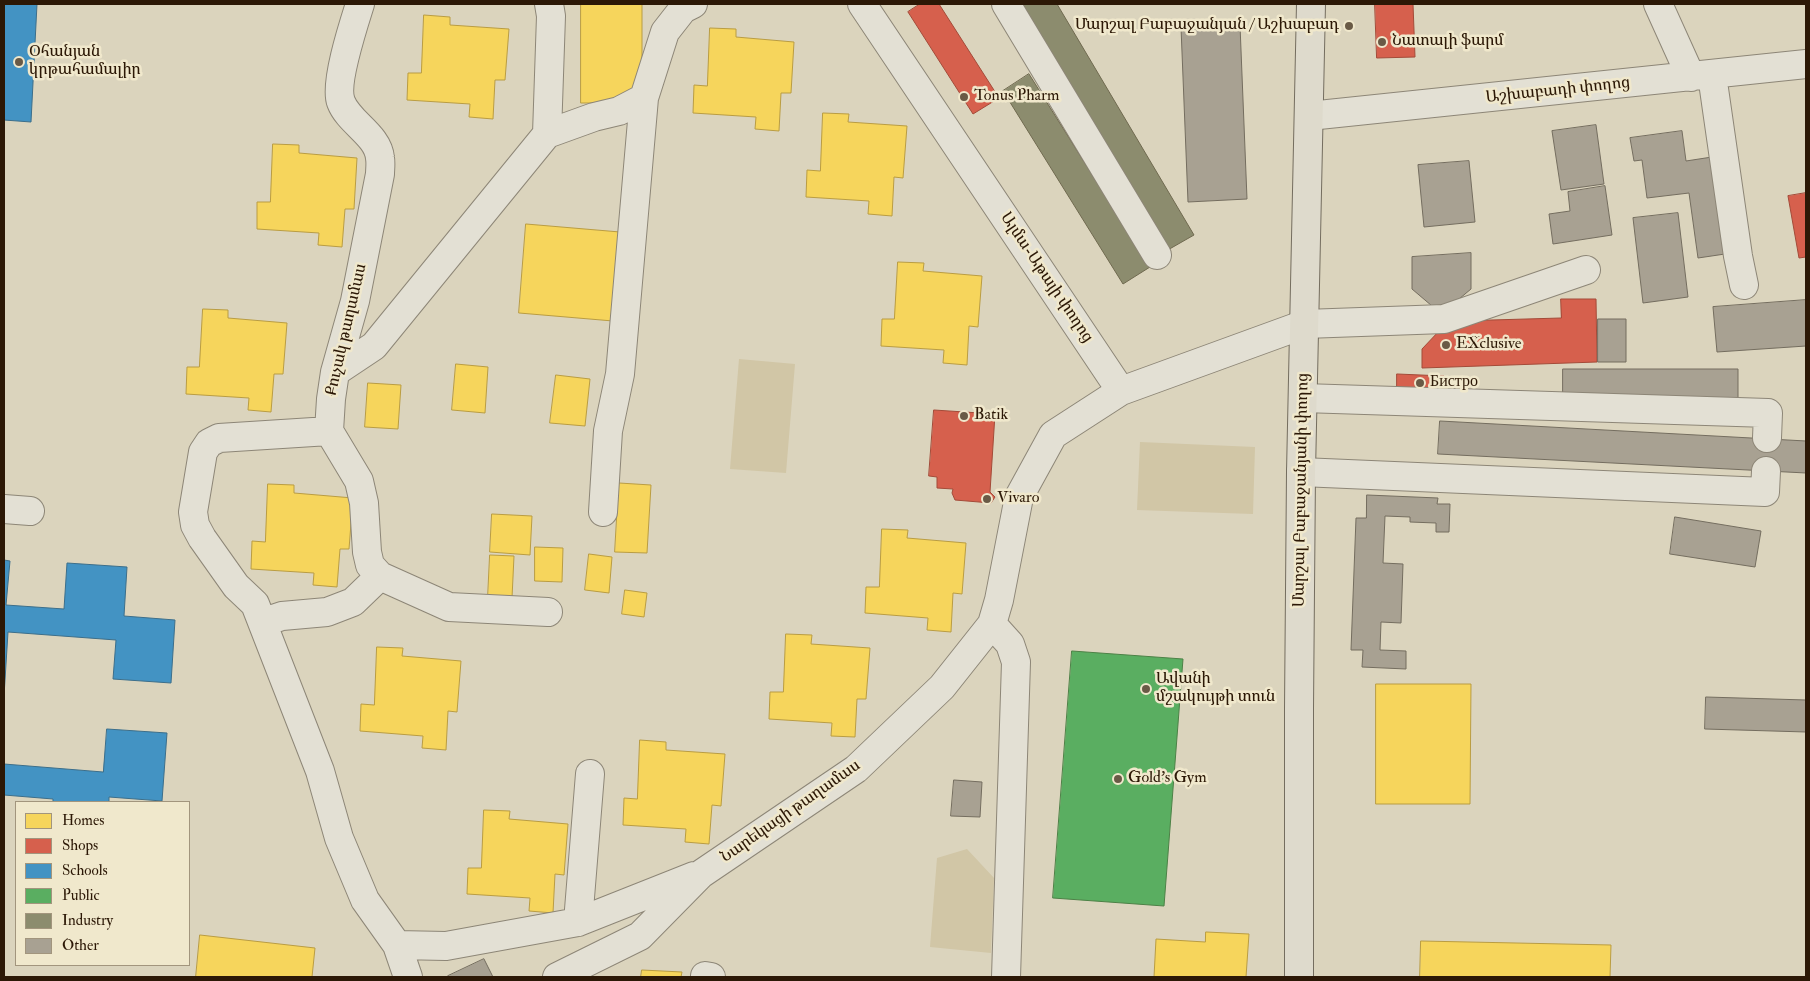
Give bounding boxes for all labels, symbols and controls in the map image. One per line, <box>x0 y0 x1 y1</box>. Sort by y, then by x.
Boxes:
place label: Մարշալ Բաբաջանյան / Աշխաբադ <box>1075 16 1339 36</box>
marker: Մարշալ Բաբաջանյան / Աշխաբադ <box>1343 20 1355 32</box>
place label: Նատալի ֆարմ <box>1392 32 1503 52</box>
marker: Նատալի ֆարմ <box>1376 36 1388 48</box>
place label: Օհանյան կրթահամալիր <box>29 43 141 81</box>
marker: Օհանյան կրթահամալիր <box>13 56 25 68</box>
street label: Աշխաբադի փողոց <box>1485 74 1631 108</box>
place label: Tonus Pharm <box>974 87 1059 107</box>
marker: Tonus Pharm <box>958 91 970 103</box>
street label: Ալմա-Աթայի փողոց <box>995 209 1097 347</box>
street label: Քուչակ թաղամաս <box>322 262 372 398</box>
place label: EXclusive <box>1456 335 1521 355</box>
marker: EXclusive <box>1440 339 1452 351</box>
street label: Մարշալ Բաբաջանյանի փողոց <box>1290 373 1314 607</box>
place label: Бистро <box>1430 373 1478 393</box>
marker: Бистро <box>1414 377 1426 389</box>
place label: Batik <box>974 406 1008 426</box>
marker: Batik <box>958 410 970 422</box>
place label: Vivaro <box>997 489 1039 509</box>
marker: Vivaro <box>981 493 993 505</box>
place label: Ավանի մշակույթի տուն <box>1156 670 1275 708</box>
marker: Ավանի մշակույթի տուն <box>1140 683 1152 695</box>
street label: Նարեկացի թաղամաս <box>718 757 864 867</box>
place label: Gold's Gym <box>1128 769 1207 789</box>
marker: Gold's Gym <box>1112 773 1124 785</box>
legend <box>15 801 190 966</box>
text: Homes <box>62 811 104 830</box>
text: Shops <box>62 836 98 855</box>
text: Schools <box>62 861 108 880</box>
text: Public <box>62 886 100 905</box>
text: Industry <box>62 911 113 930</box>
text: Other <box>62 936 99 955</box>

